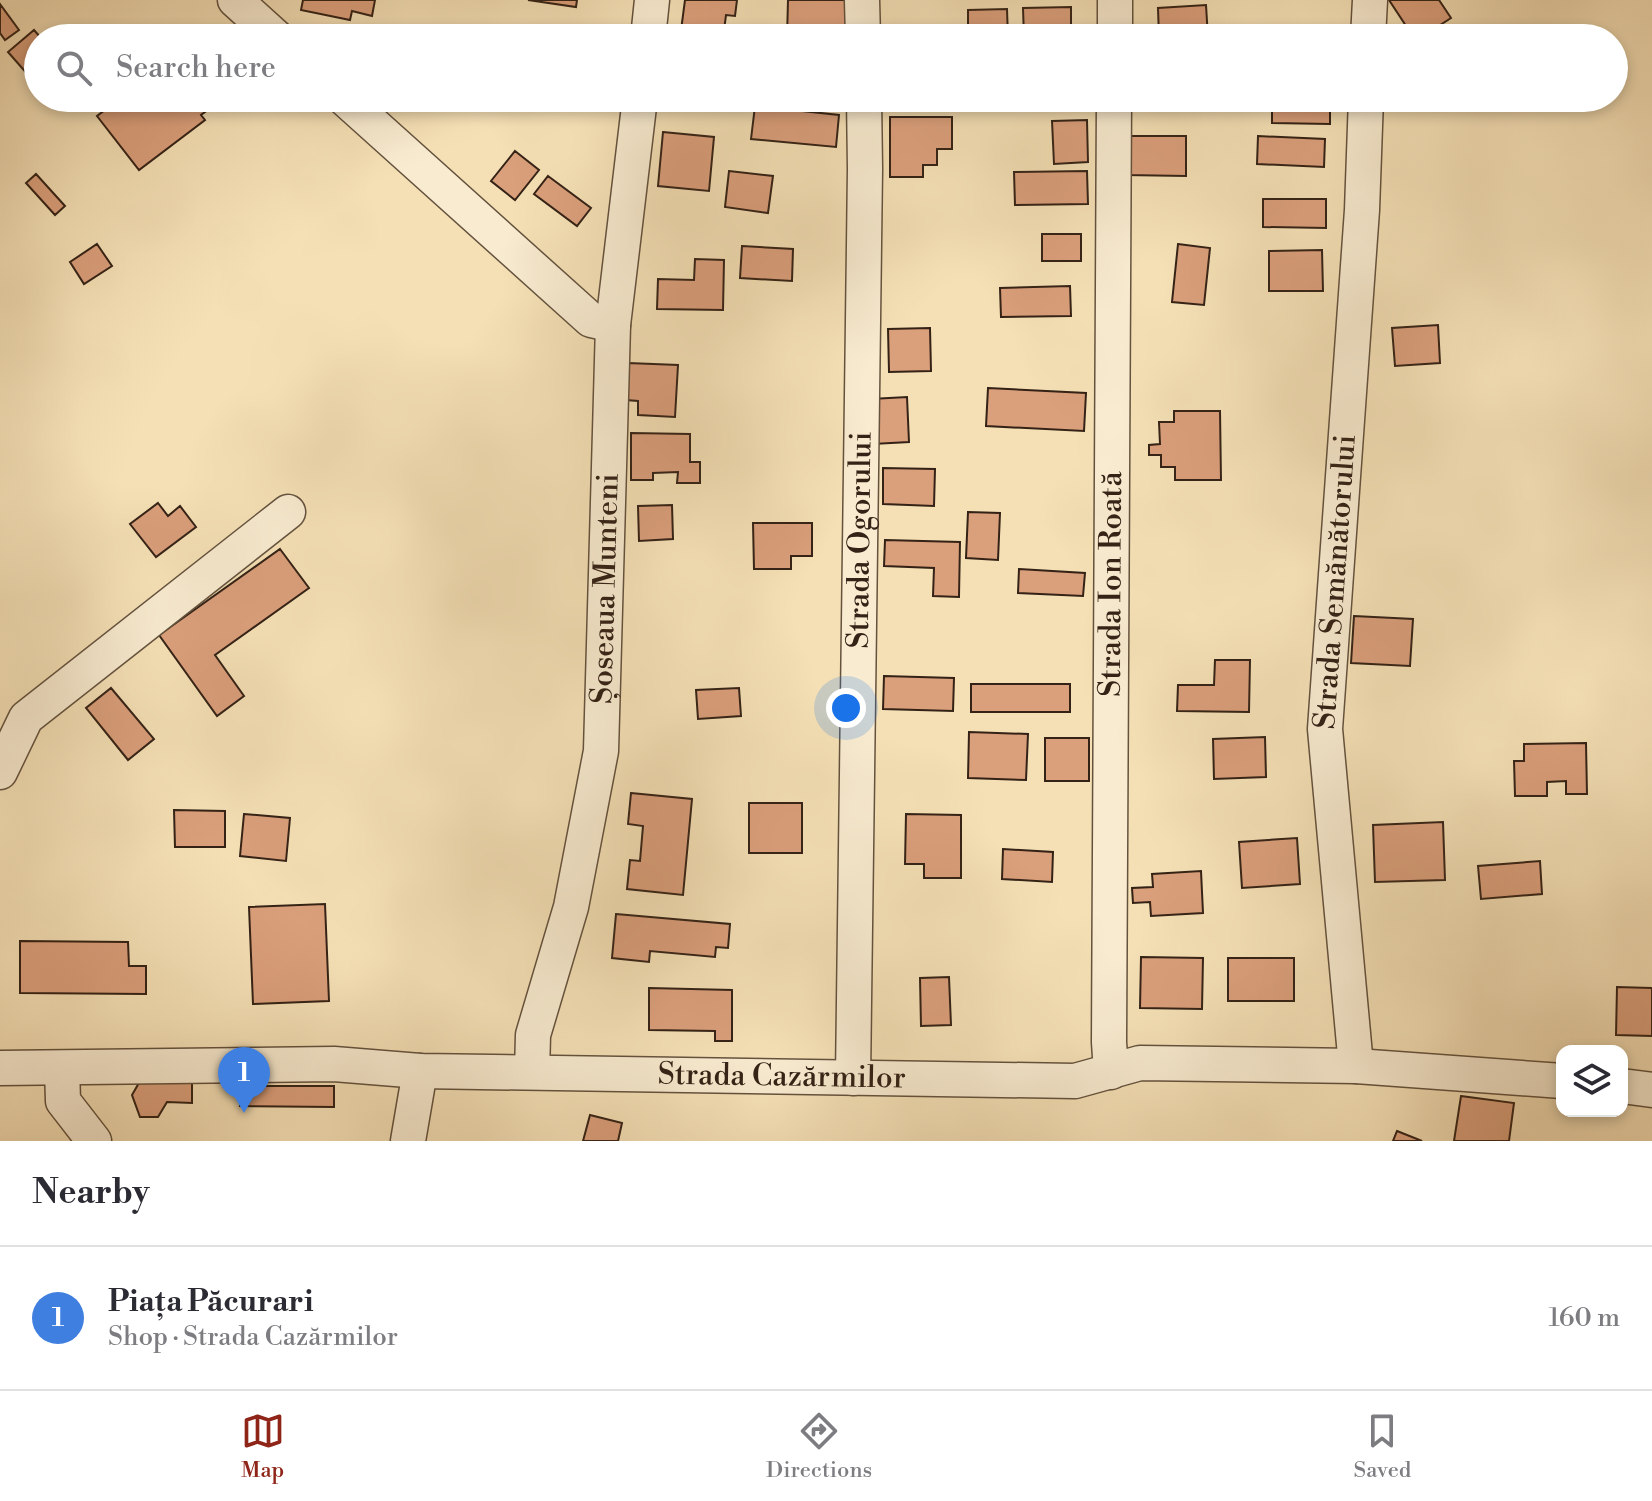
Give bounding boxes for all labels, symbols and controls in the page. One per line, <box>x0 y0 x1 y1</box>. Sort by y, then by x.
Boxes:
search box <box>24 24 1628 112</box>
icon: search <box>52 46 96 90</box>
text: Search here <box>116 49 276 87</box>
street label: Strada Ogorului <box>840 431 881 649</box>
street label: Strada Semănătorului <box>1306 433 1365 730</box>
street label: Strada Ion Roată <box>1092 470 1131 697</box>
street label: Șoseaua Munteni <box>583 472 628 704</box>
your location <box>826 688 866 728</box>
map controls <box>1556 1045 1628 1117</box>
button: layers <box>1556 1045 1628 1117</box>
pin: 1 <box>218 1047 270 1113</box>
street label: Strada Cazărmilor <box>657 1056 906 1097</box>
text: Nearby <box>32 1172 150 1214</box>
text: Piața Păcurari <box>108 1283 314 1321</box>
text: 1 <box>52 1302 64 1334</box>
text: 160 m <box>1549 1302 1620 1334</box>
text: Shop · Strada Cazărmilor <box>108 1321 398 1353</box>
tab: Map <box>241 1409 285 1484</box>
tab: Directions <box>766 1409 872 1484</box>
tab: Saved <box>1354 1409 1411 1484</box>

